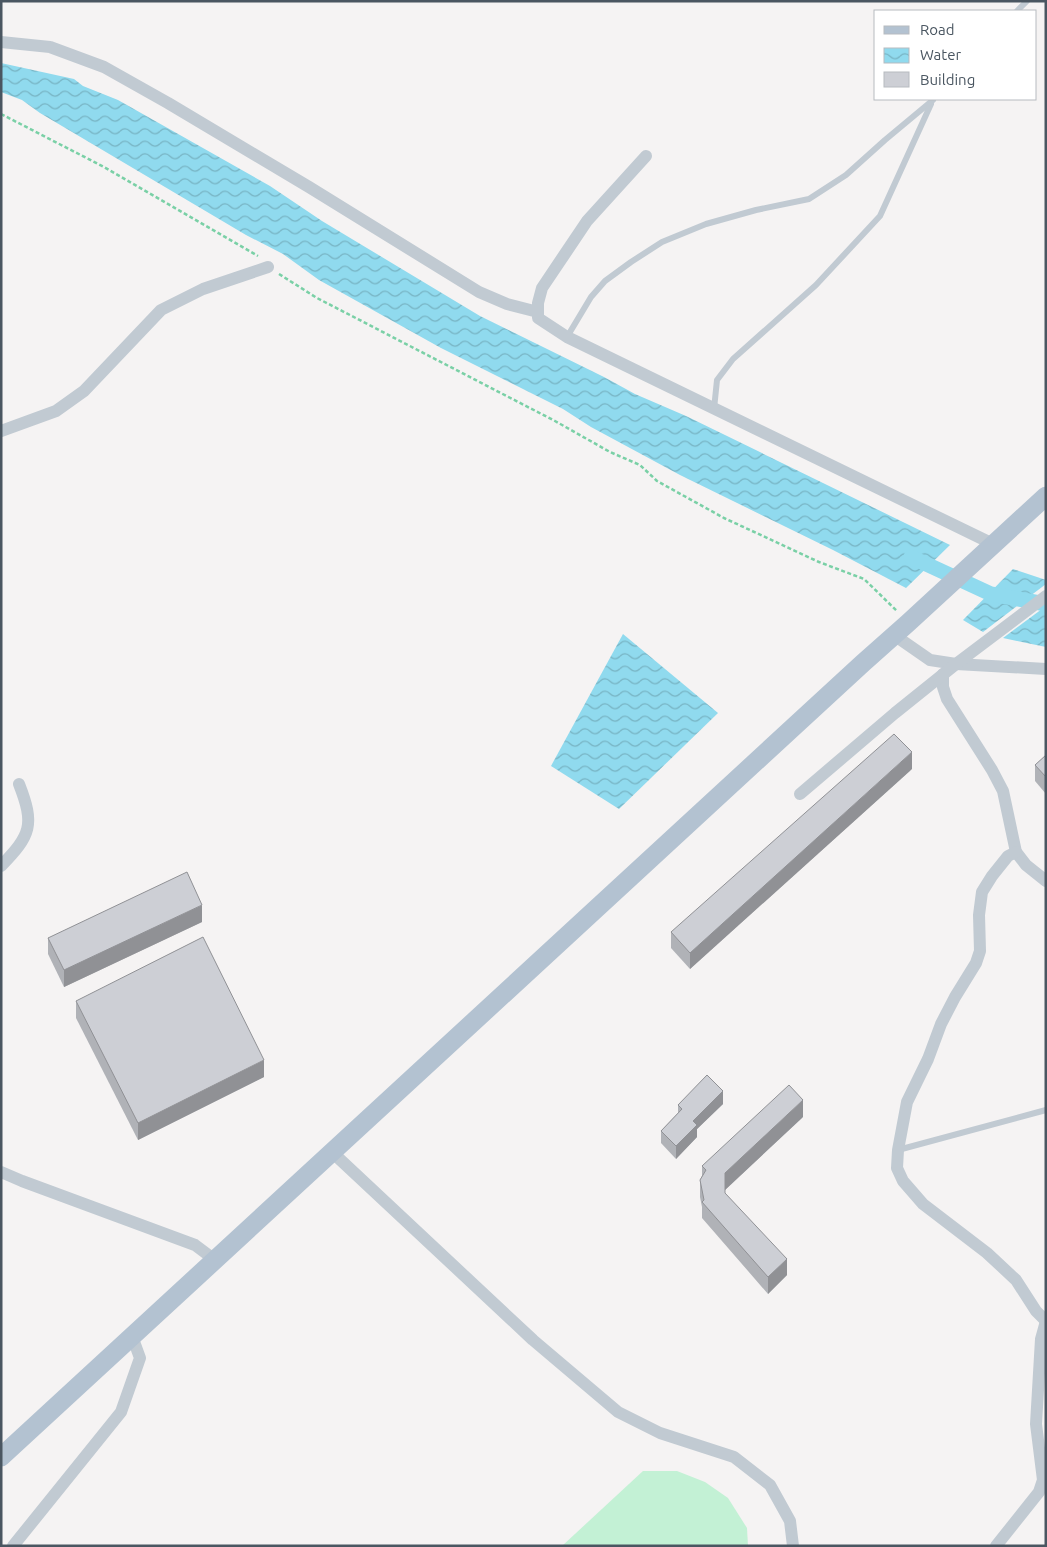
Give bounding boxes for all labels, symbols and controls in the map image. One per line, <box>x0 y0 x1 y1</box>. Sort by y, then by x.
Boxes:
legend <box>874 10 1037 100</box>
text: Road <box>920 21 955 38</box>
text: Water <box>920 46 961 63</box>
text: Building <box>920 71 975 88</box>

